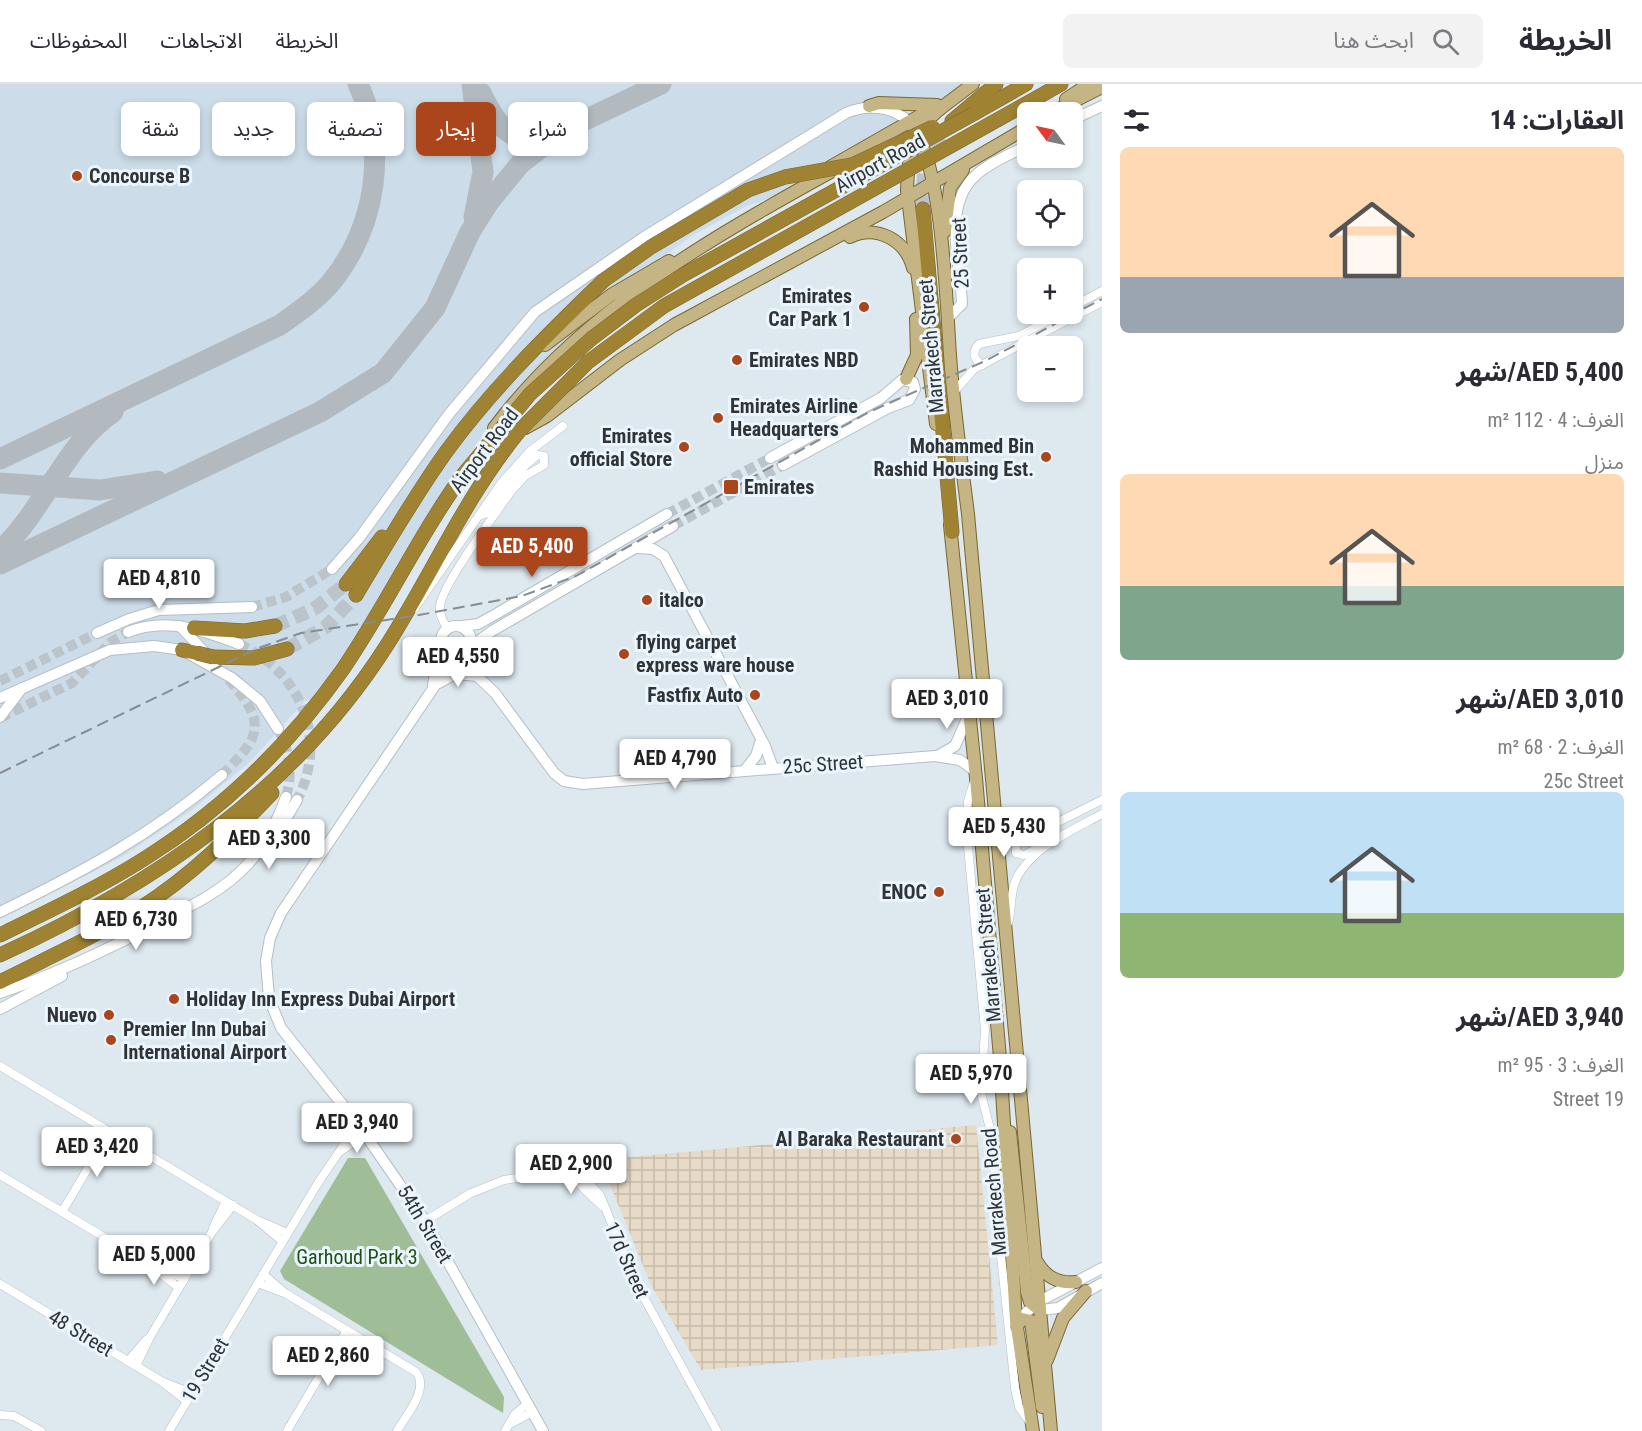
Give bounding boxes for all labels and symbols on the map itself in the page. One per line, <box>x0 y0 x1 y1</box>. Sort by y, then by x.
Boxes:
north arrow <box>1017 102 1083 168</box>
street label: Airport Road <box>831 128 929 198</box>
place label: Concourse B <box>89 164 190 188</box>
marker: Concourse B <box>70 169 84 183</box>
street label: 25 Street <box>946 217 974 289</box>
street label: Marrakech Street <box>913 278 949 414</box>
place label: Emirates Car Park 1 <box>768 284 852 331</box>
marker: Emirates Car Park 1 <box>857 300 871 314</box>
place label: Emirates NBD <box>749 348 859 372</box>
marker: Emirates NBD <box>730 353 744 367</box>
place label: Emirates Airline Headquarters <box>730 394 858 441</box>
street label: Airport Road <box>445 403 523 497</box>
marker: Emirates Airline Headquarters <box>711 411 725 425</box>
place label: Emirates official Store <box>570 424 672 471</box>
place label: Mohammed Bin Rashid Housing Est. <box>873 434 1034 481</box>
marker: Emirates official Store <box>677 440 691 454</box>
marker: Mohammed Bin Rashid Housing Est. <box>1039 450 1053 464</box>
place label: Emirates <box>744 475 814 499</box>
marker: Emirates <box>722 478 740 496</box>
pin: AED 5,400 <box>463 527 601 578</box>
pin: AED 4,810 <box>90 559 228 610</box>
place label: italco <box>659 588 704 612</box>
marker: italco <box>640 593 654 607</box>
place label: flying carpet express ware house <box>636 630 794 677</box>
pin: AED 4,550 <box>389 637 527 688</box>
marker: flying carpet express ware house <box>617 647 631 661</box>
pin: AED 3,010 <box>878 679 1016 730</box>
place label: Fastfix Auto <box>647 683 743 707</box>
marker: Fastfix Auto <box>748 688 762 702</box>
pin: AED 4,790 <box>606 739 744 790</box>
street label: 25c Street <box>782 749 864 779</box>
pin: AED 5,430 <box>935 807 1073 858</box>
pin: AED 3,300 <box>200 819 338 870</box>
place label: ENOC <box>881 880 927 904</box>
marker: ENOC <box>932 885 946 899</box>
street label: Marrakech Street <box>970 887 1006 1023</box>
pin: AED 6,730 <box>67 900 205 951</box>
place label: Holiday Inn Express Dubai Airport <box>186 987 455 1011</box>
marker: Holiday Inn Express Dubai Airport <box>167 992 181 1006</box>
place label: Nuevo <box>47 1003 97 1027</box>
marker: Nuevo <box>102 1008 116 1022</box>
place label: Premier Inn Dubai International Airport <box>123 1017 287 1064</box>
marker: Premier Inn Dubai International Airport <box>104 1033 118 1047</box>
pin: AED 5,970 <box>902 1054 1040 1105</box>
pin: AED 3,940 <box>288 1103 426 1154</box>
pin: AED 3,420 <box>28 1127 166 1178</box>
place label: Al Baraka Restaurant <box>776 1127 944 1151</box>
street label: Marrakech Road <box>976 1127 1012 1257</box>
marker: Al Baraka Restaurant <box>949 1132 963 1146</box>
pin: AED 2,900 <box>502 1144 640 1195</box>
street label: 54th Street <box>392 1181 458 1267</box>
street label: 17d Street <box>600 1218 654 1302</box>
pin: AED 5,000 <box>85 1235 223 1286</box>
park label: Garhoud Park 3 <box>296 1245 418 1269</box>
street label: 48 Street <box>44 1304 118 1362</box>
street label: 19 Street <box>176 1333 234 1407</box>
pin: AED 2,860 <box>259 1336 397 1387</box>

